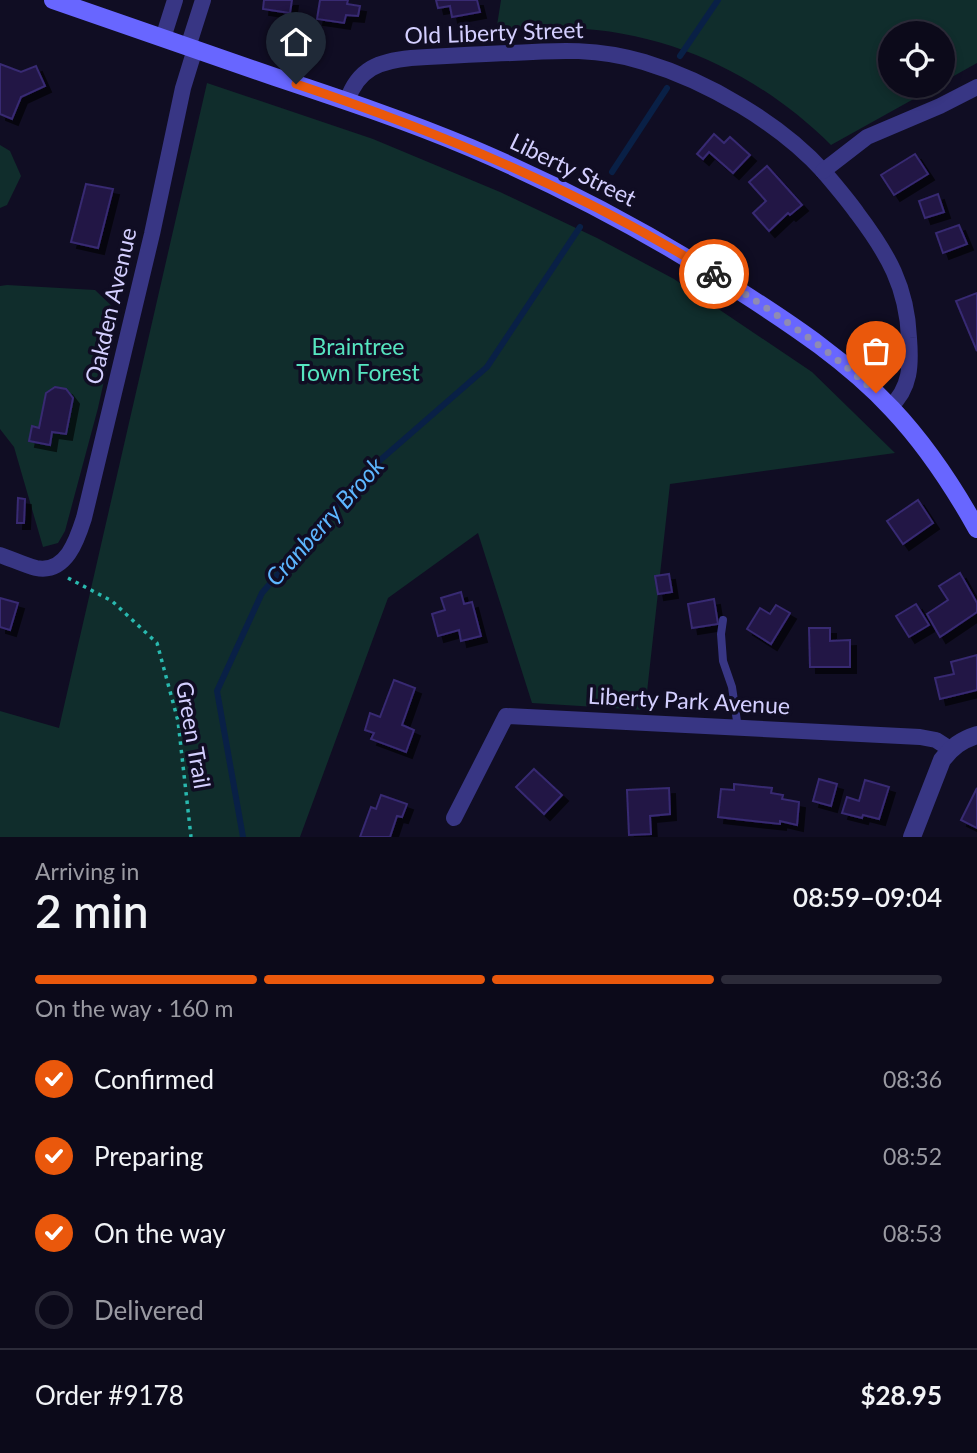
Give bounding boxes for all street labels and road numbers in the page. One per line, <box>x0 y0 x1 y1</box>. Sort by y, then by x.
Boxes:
street label: Old Liberty Street <box>404 15 585 49</box>
street label: Liberty Street <box>506 127 642 212</box>
street label: Oakden Avenue <box>78 225 142 387</box>
street label: Green Trail <box>171 679 217 791</box>
street label: Liberty Park Avenue <box>587 681 791 719</box>

